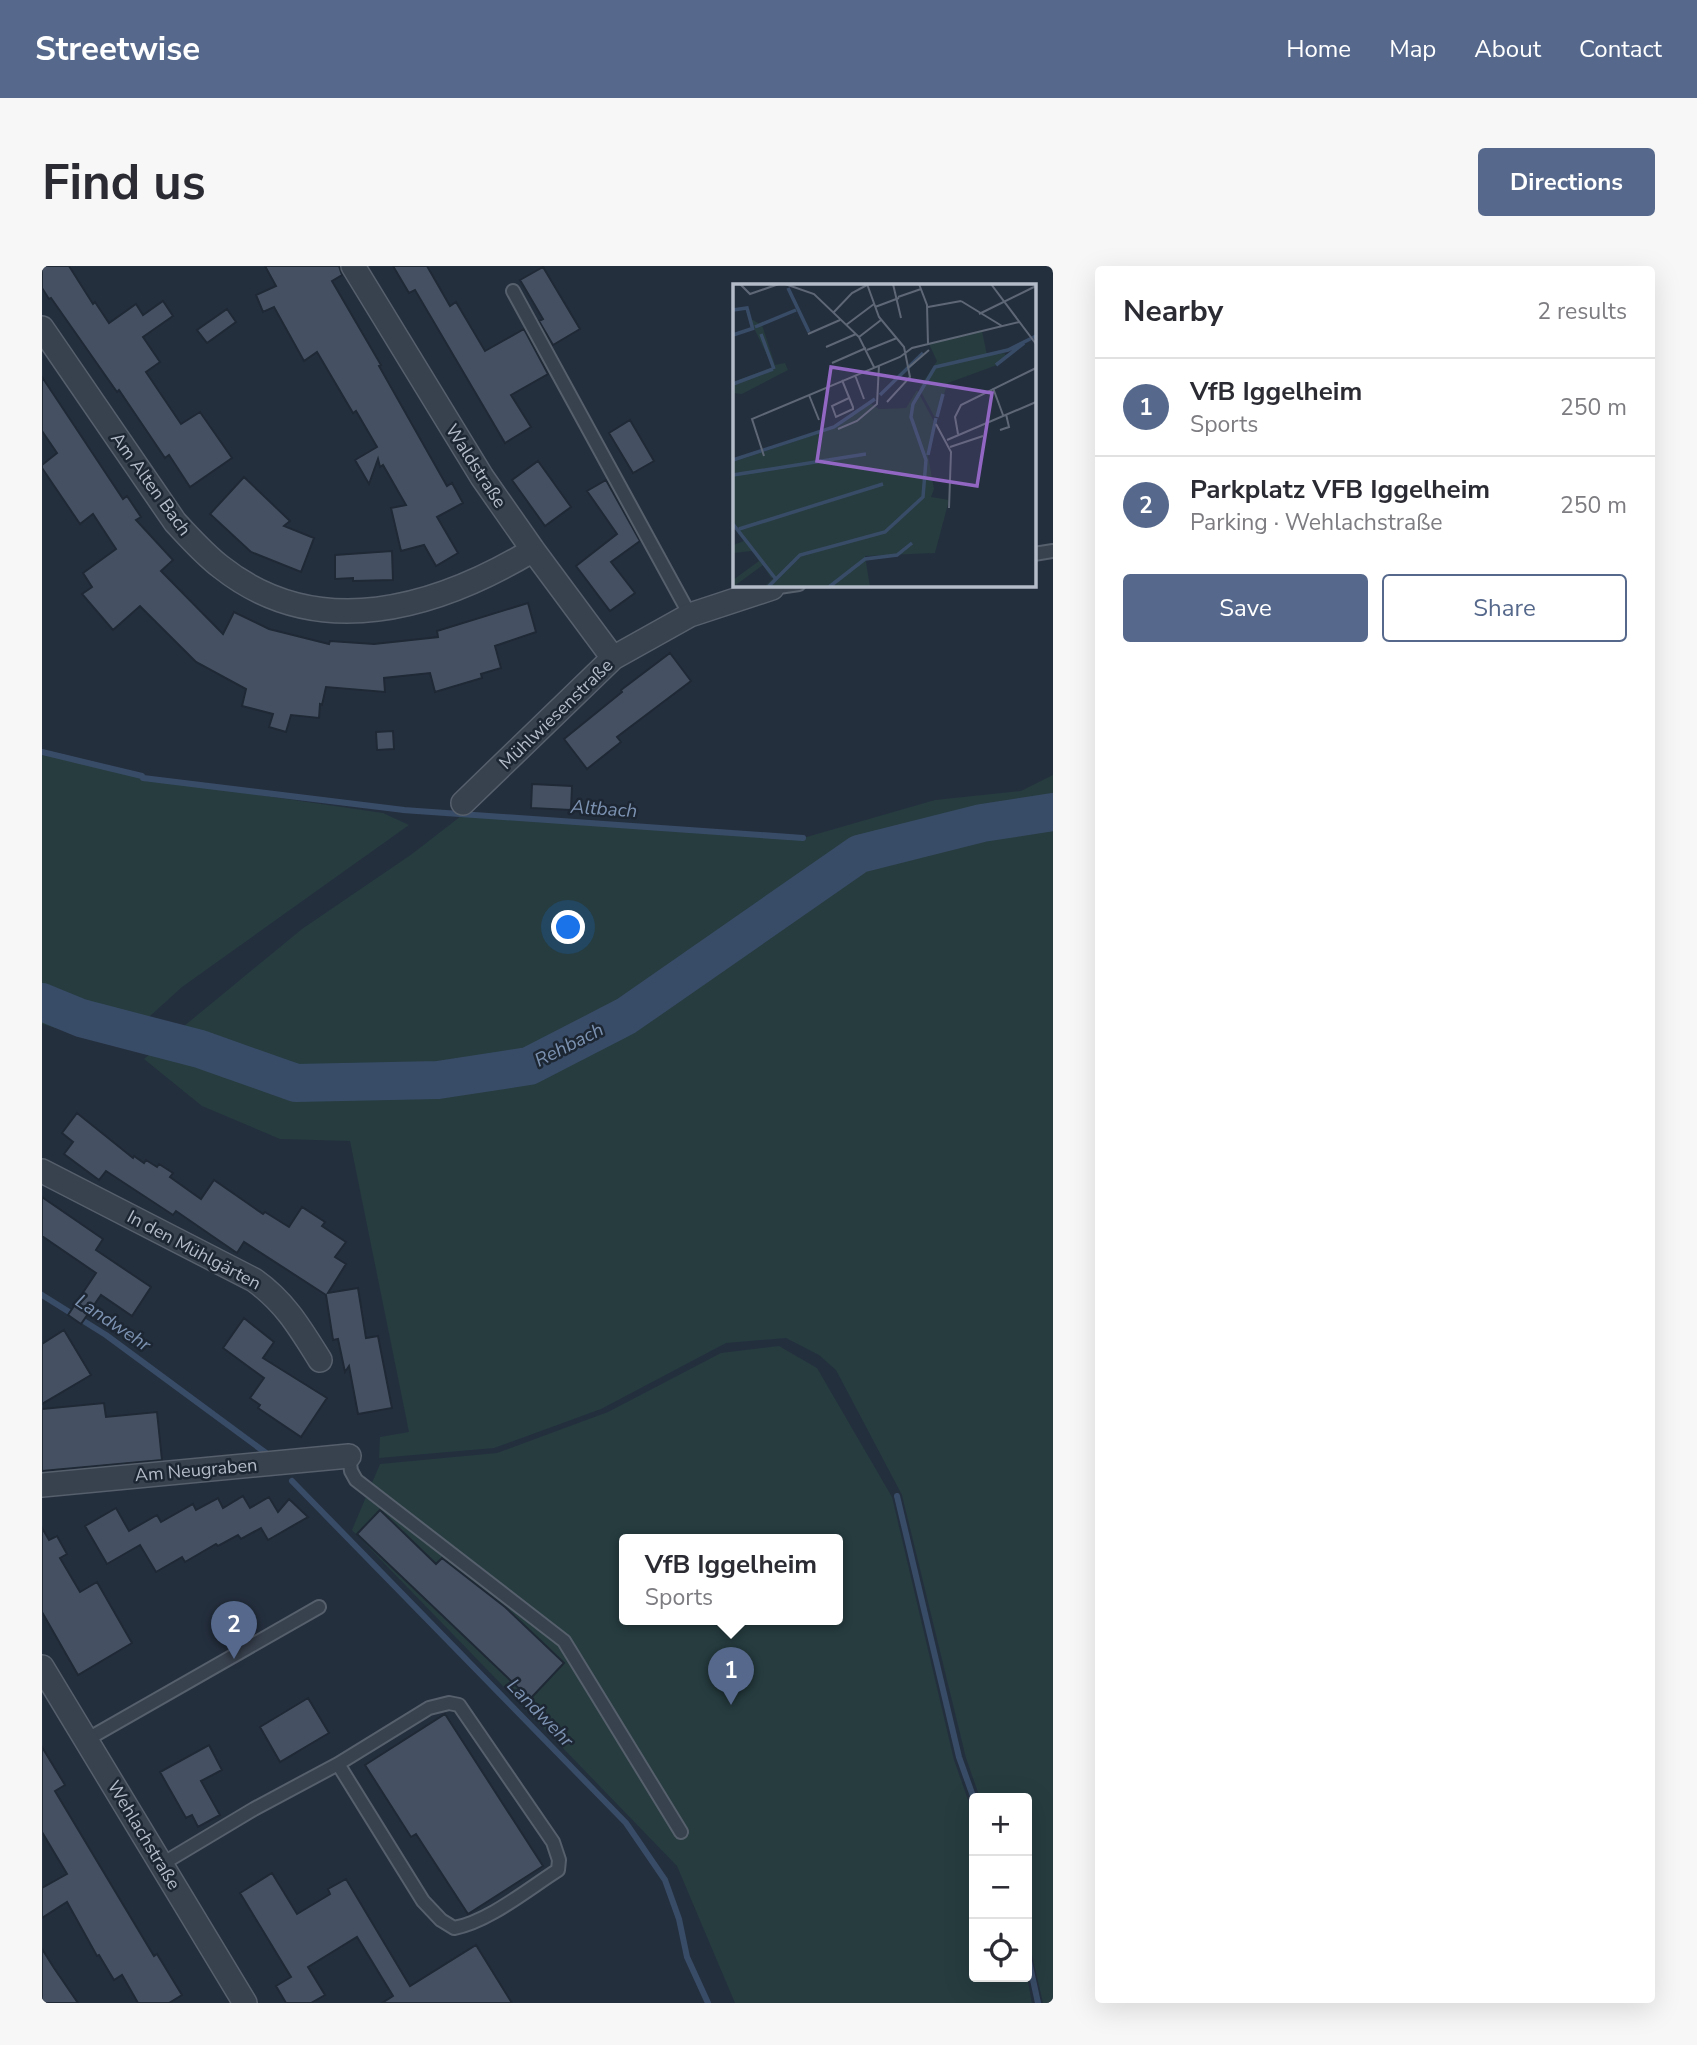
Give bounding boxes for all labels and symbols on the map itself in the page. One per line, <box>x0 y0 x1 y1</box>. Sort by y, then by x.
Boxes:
inset map <box>733 284 1035 586</box>
street label: Waldstraße <box>440 419 512 513</box>
street label: Am Alten Bach <box>105 427 197 541</box>
street label: Mühlwiesenstraße <box>494 653 618 775</box>
water label: Altbach <box>569 794 638 824</box>
your location <box>551 910 585 944</box>
water label: Rehbach <box>530 1017 608 1073</box>
street label: In den Mühlgärten <box>123 1205 265 1295</box>
water label: Landwehr <box>70 1288 157 1358</box>
street label: Am Neugraben <box>134 1453 258 1487</box>
pin: 2 <box>211 1601 257 1659</box>
pin: 1 <box>708 1647 754 1705</box>
water label: Landwehr <box>501 1673 580 1754</box>
street label: Wehlachstraße <box>102 1776 186 1894</box>

